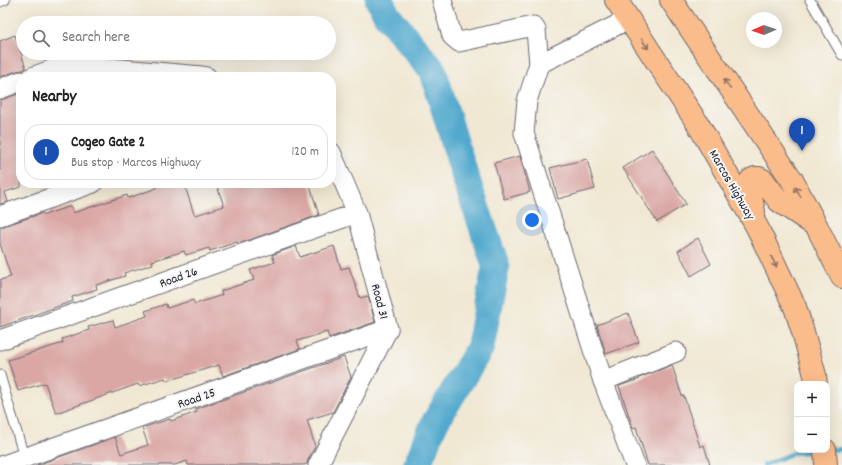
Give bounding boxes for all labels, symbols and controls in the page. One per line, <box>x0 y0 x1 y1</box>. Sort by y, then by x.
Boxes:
north arrow <box>746 12 782 48</box>
search box <box>16 16 336 60</box>
icon: search <box>30 27 52 49</box>
text: Search here <box>62 27 130 49</box>
one-way arrow <box>641 38 649 49</box>
one-way arrow <box>723 79 731 90</box>
text: Nearby <box>32 86 76 110</box>
pin: 1 <box>789 118 815 151</box>
text: Cogeo Gate 2 <box>71 132 145 154</box>
text: 1 <box>45 143 47 162</box>
text: 120 m <box>291 143 319 162</box>
street label: Marcos Highway <box>703 147 759 225</box>
text: Bus stop · Marcos Highway <box>71 154 201 173</box>
one-way arrow <box>794 187 802 199</box>
your location <box>522 210 542 230</box>
one-way arrow <box>771 256 778 268</box>
street label: Road 26 <box>157 263 201 294</box>
street label: Road 31 <box>365 282 392 321</box>
map controls <box>794 381 830 453</box>
button: + <box>794 381 830 417</box>
street label: Road 25 <box>175 384 218 415</box>
button: − <box>794 417 830 453</box>

